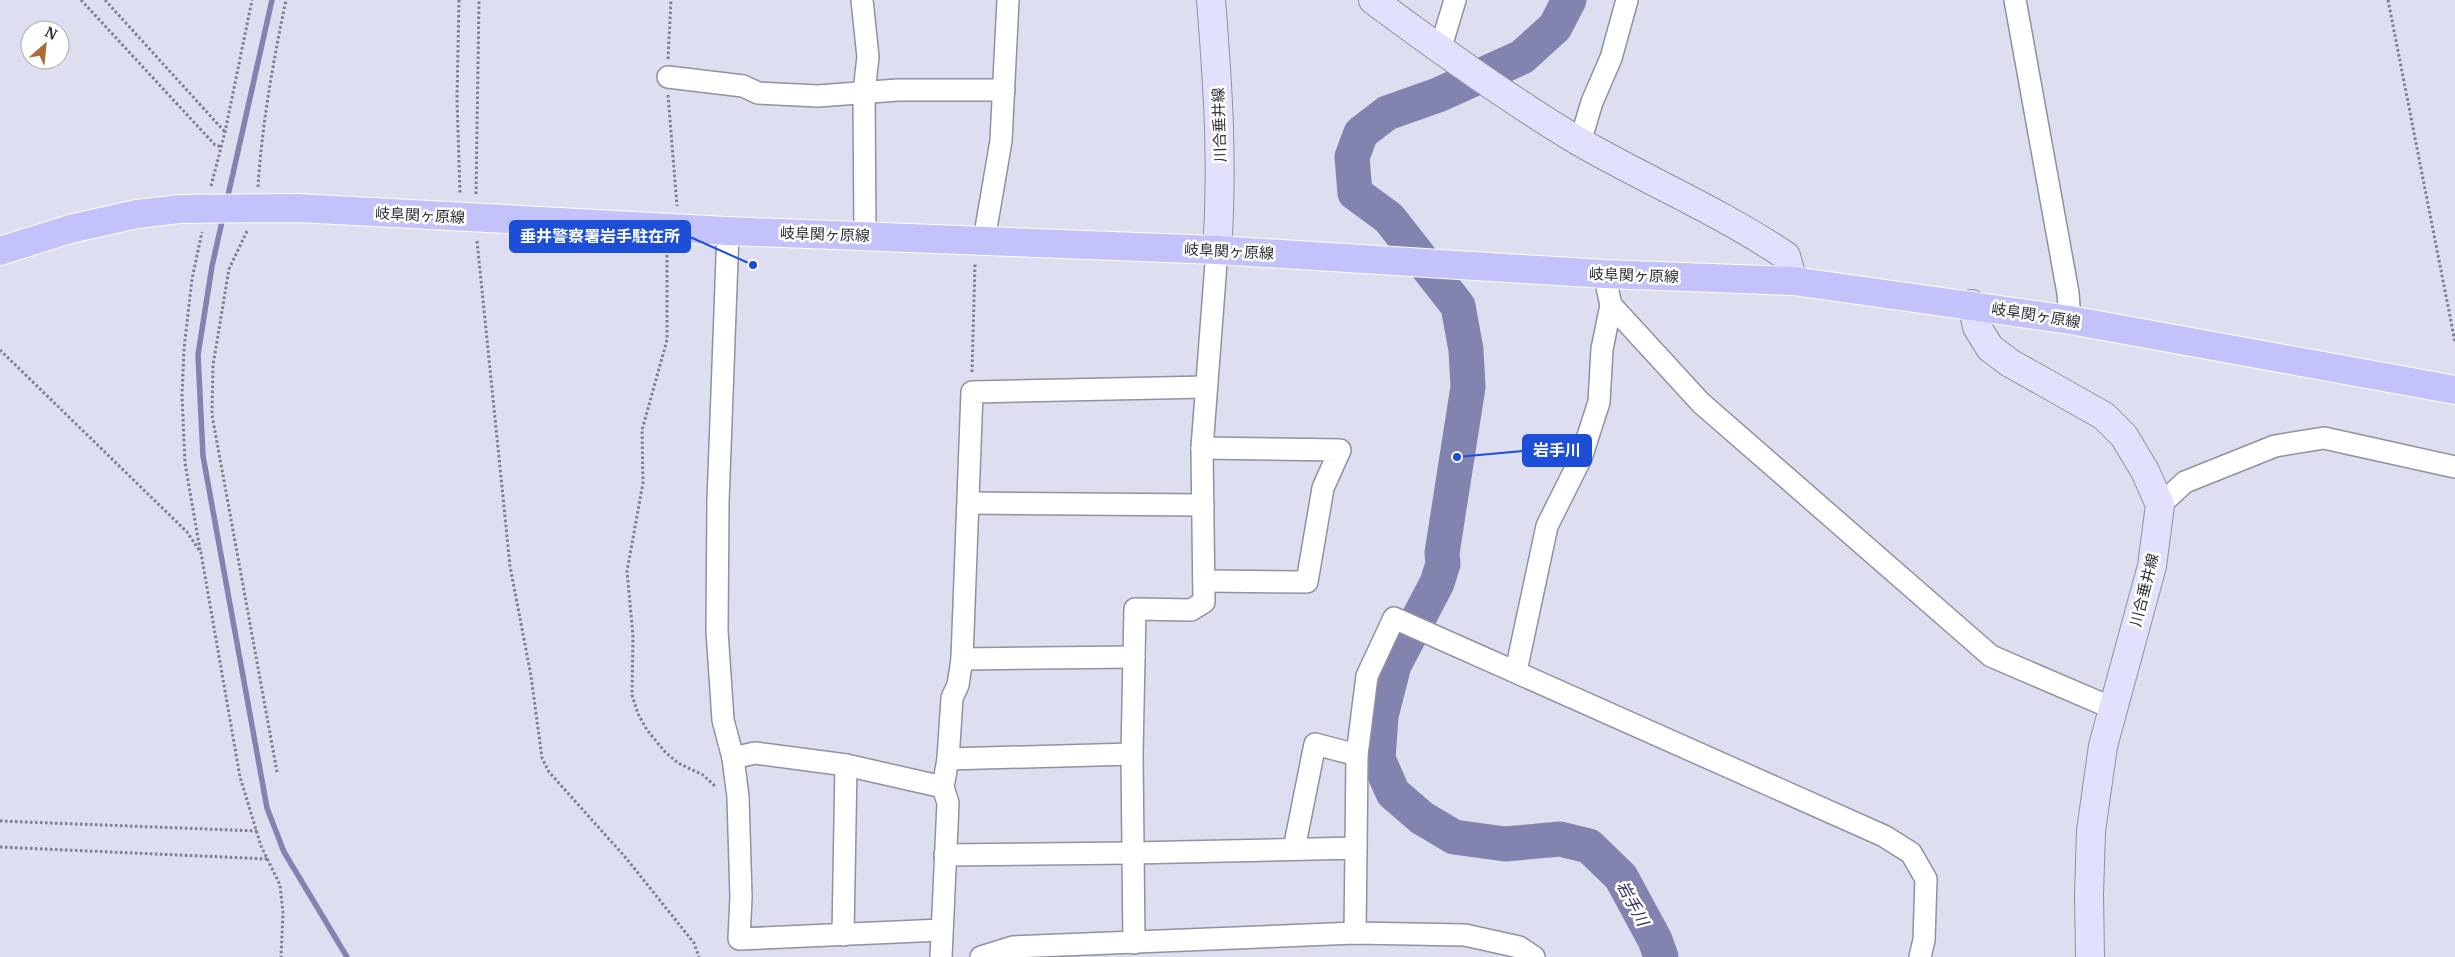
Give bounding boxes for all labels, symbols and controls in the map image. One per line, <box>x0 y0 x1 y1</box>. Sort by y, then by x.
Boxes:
north arrow <box>20 20 70 70</box>
text: N <box>42 23 60 44</box>
street label: 川合垂井線 <box>1208 87 1230 163</box>
street label: 岐阜関ヶ原線 <box>375 203 465 227</box>
callout: 垂井警察署岩手駐在所 <box>510 221 690 252</box>
street label: 岐阜関ヶ原線 <box>780 223 870 245</box>
text: 垂井警察署岩手駐在所 <box>520 226 680 246</box>
street label: 岐阜関ヶ原線 <box>1184 239 1274 263</box>
street label: 岐阜関ヶ原線 <box>1589 264 1679 286</box>
street label: 岐阜関ヶ原線 <box>1990 299 2082 331</box>
callout: 岩手川 <box>1523 435 1591 466</box>
text: 岩手川 <box>1533 440 1581 460</box>
street label: 川合垂井線 <box>2126 551 2162 629</box>
water label: 岩手川 <box>1613 877 1654 931</box>

